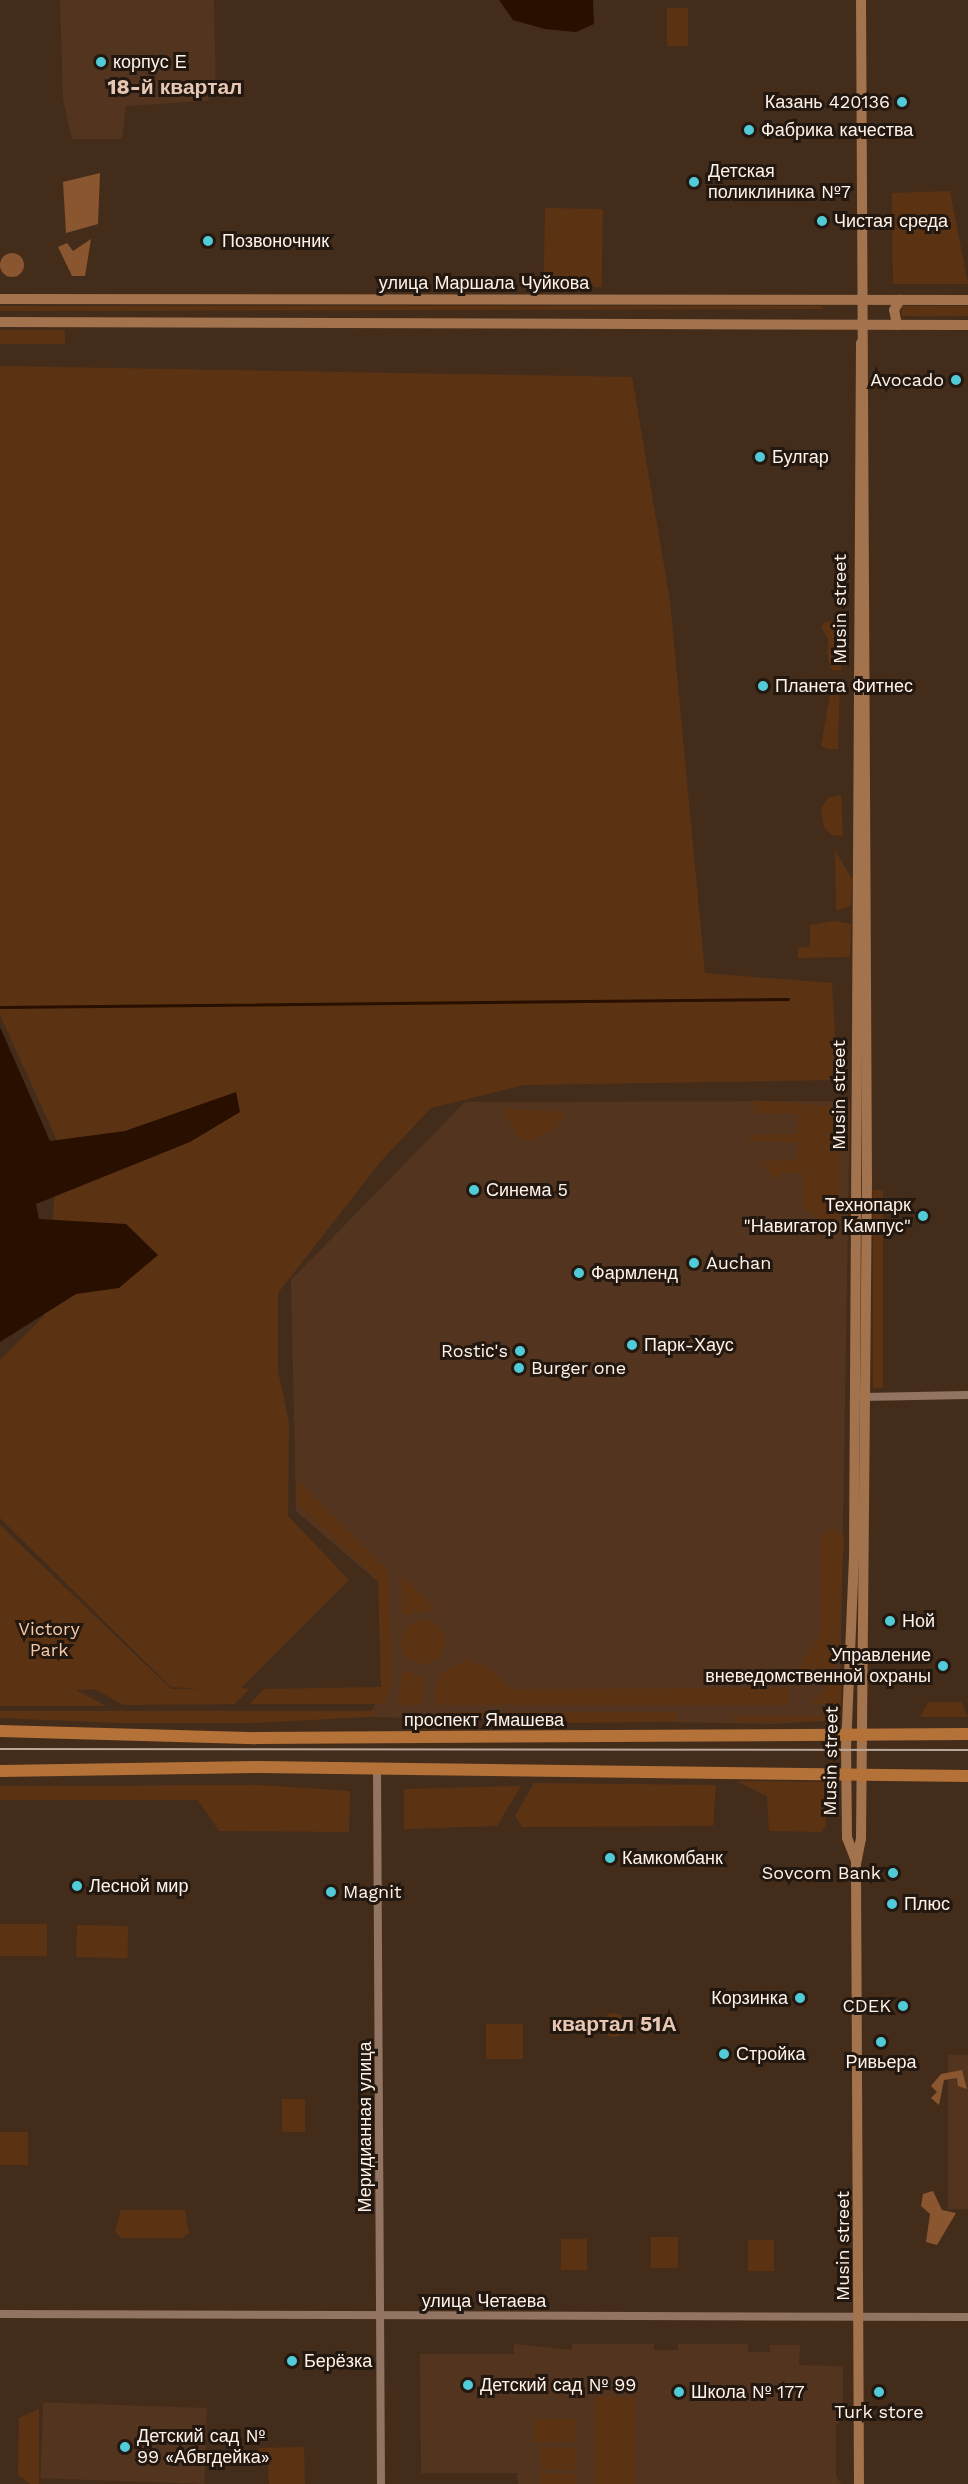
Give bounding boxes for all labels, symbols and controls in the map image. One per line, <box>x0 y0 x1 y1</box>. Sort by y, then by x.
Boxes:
place label: корпус Е <box>113 51 187 73</box>
marker: корпус Е <box>94 55 108 69</box>
district label: 18-й квартал <box>108 74 242 100</box>
place label: Казань 420136 <box>765 91 890 113</box>
marker: Казань 420136 <box>895 95 909 109</box>
place label: Фабрика качества <box>761 119 913 141</box>
marker: Фабрика качества <box>742 123 756 137</box>
place label: Детская поликлиника №7 <box>708 161 851 204</box>
marker: Детская поликлиника №7 <box>685 173 703 191</box>
place label: Чистая среда <box>834 210 948 232</box>
marker: Чистая среда <box>815 214 829 228</box>
place label: Позвоночник <box>222 230 329 252</box>
marker: Позвоночник <box>199 232 217 250</box>
street label: улица Маршала Чуйкова <box>379 272 589 294</box>
place label: Avocado <box>870 369 944 391</box>
marker: Avocado <box>949 373 963 387</box>
place label: Булгар <box>772 446 829 468</box>
marker: Булгар <box>753 450 767 464</box>
street label: Musin street <box>829 554 851 664</box>
place label: Планета Фитнес <box>775 675 913 697</box>
marker: Планета Фитнес <box>756 679 770 693</box>
street label: Musin street <box>828 1040 850 1150</box>
place label: Синема 5 <box>486 1179 568 1201</box>
marker: Синема 5 <box>467 1183 481 1197</box>
place label: Технопарк "Навигатор Кампус" <box>743 1195 911 1238</box>
marker: Технопарк "Навигатор Кампус" <box>916 1209 930 1223</box>
place label: Auchan <box>706 1252 771 1274</box>
marker: Auchan <box>687 1256 701 1270</box>
place label: Фармленд <box>591 1262 678 1284</box>
marker: Фармленд <box>572 1266 586 1280</box>
place label: Парк-Хаус <box>644 1334 734 1356</box>
marker: Парк-Хаус <box>625 1338 639 1352</box>
place label: Rostiс's <box>441 1340 508 1362</box>
marker: Rostiс's <box>513 1344 527 1358</box>
place label: Burger one <box>531 1357 627 1379</box>
marker: Burger one <box>512 1361 526 1375</box>
place label: Ной <box>902 1610 935 1632</box>
marker: Ной <box>883 1614 897 1628</box>
park label: Victory Park <box>18 1619 80 1662</box>
place label: Управление вневедомственной охраны <box>705 1645 931 1688</box>
marker: Управление вневедомственной охраны <box>936 1659 950 1673</box>
street label: Musin street <box>819 1706 843 1816</box>
street label: проспект Ямашева <box>404 1709 564 1731</box>
place label: Камкомбанк <box>622 1847 723 1869</box>
marker: Камкомбанк <box>603 1851 617 1865</box>
place label: Sovcom Bank <box>762 1862 881 1884</box>
marker: Sovcom Bank <box>886 1866 900 1880</box>
place label: Лесной мир <box>89 1875 188 1897</box>
marker: Лесной мир <box>70 1879 84 1893</box>
place label: Magnit <box>343 1881 401 1903</box>
marker: Magnit <box>324 1885 338 1899</box>
place label: Плюс <box>904 1893 950 1915</box>
marker: Плюс <box>885 1897 899 1911</box>
place label: Корзинка <box>711 1987 788 2009</box>
marker: Корзинка <box>793 1991 807 2005</box>
place label: CDEK <box>842 1995 891 2017</box>
marker: CDEK <box>896 1999 910 2013</box>
district label: квартал 51А <box>551 2011 677 2037</box>
marker: Ривьера <box>874 2035 888 2049</box>
street label: Меридианная улица <box>354 2041 376 2213</box>
place label: Стройка <box>736 2043 806 2065</box>
marker: Стройка <box>717 2047 731 2061</box>
place label: Ривьера <box>845 2051 917 2073</box>
street label: Musin street <box>832 2191 854 2301</box>
street label: улица Четаева <box>422 2290 546 2312</box>
place label: Берёзка <box>304 2350 372 2372</box>
marker: Берёзка <box>285 2354 299 2368</box>
place label: Детский сад № 99 <box>480 2374 636 2396</box>
marker: Детский сад № 99 <box>461 2378 475 2392</box>
place label: Школа № 177 <box>691 2381 805 2403</box>
marker: Школа № 177 <box>672 2385 686 2399</box>
marker: Turk store <box>872 2385 886 2399</box>
place label: Turk store <box>834 2401 924 2423</box>
place label: Детский сад № 99 «Абвгдейка» <box>137 2426 270 2468</box>
marker: Детский сад № 99 «Абвгдейка» <box>118 2440 132 2454</box>

